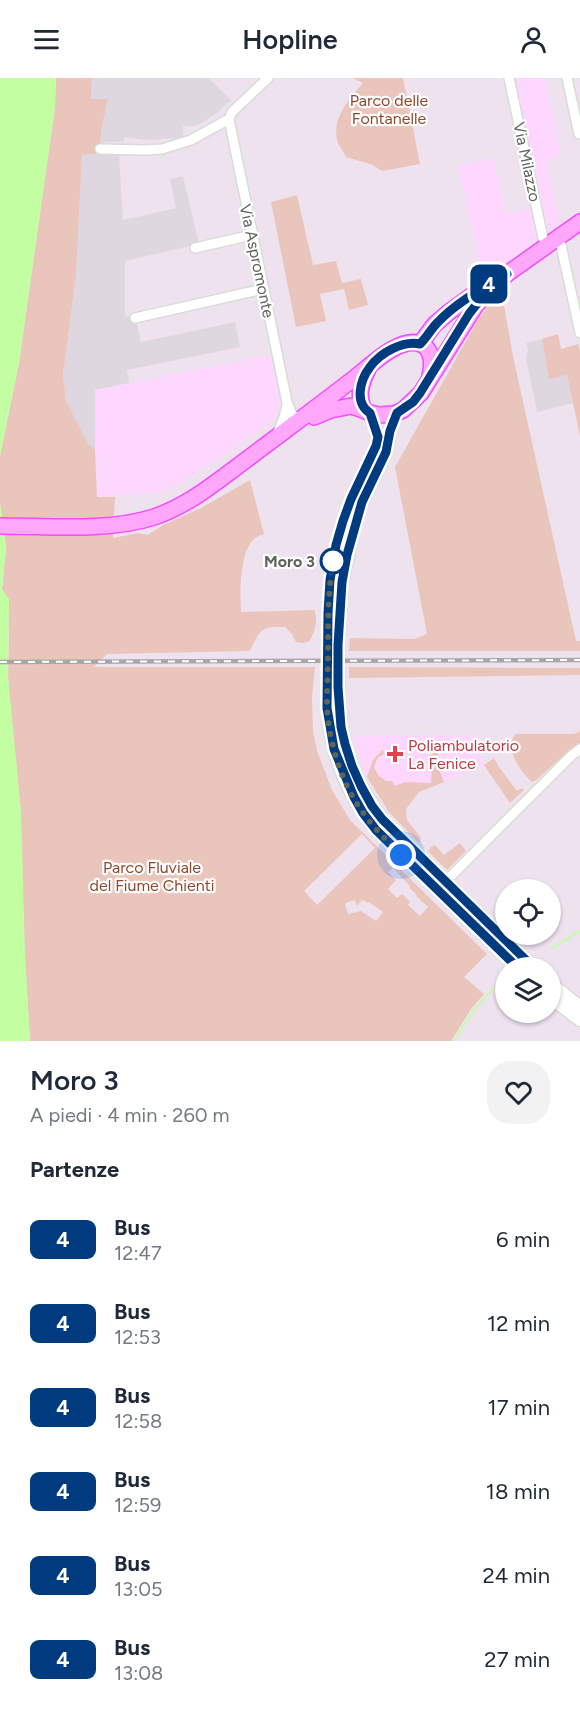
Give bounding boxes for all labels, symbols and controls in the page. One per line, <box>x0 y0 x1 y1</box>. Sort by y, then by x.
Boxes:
icon: menu <box>30 23 63 56</box>
text: Hopline <box>242 23 338 56</box>
icon: person <box>517 23 550 56</box>
park label: Parco delle Fontanelle <box>350 91 428 128</box>
street label: Via Milazzo <box>509 120 545 204</box>
street label: Via Aspromonte <box>236 202 278 320</box>
line badge: 4 <box>470 264 508 304</box>
text: 4 <box>482 272 496 297</box>
marker: Moro 3 <box>320 548 346 574</box>
place label: Moro 3 <box>264 552 315 571</box>
place label: Poliambulatorio La Fenice <box>408 736 519 773</box>
marker: Poliambulatorio La Fenice <box>386 745 404 763</box>
your location <box>386 840 416 870</box>
park label: Parco Fluviale del Fiume Chienti <box>90 858 214 895</box>
map controls <box>495 879 561 1023</box>
button: locate <box>495 879 561 945</box>
button: layers <box>495 957 561 1023</box>
button: heart <box>487 1061 550 1124</box>
text: Moro 3 <box>30 1063 119 1097</box>
text: A piedi · 4 min · 260 m <box>30 1103 230 1127</box>
text: Partenze <box>30 1156 119 1183</box>
text: Bus <box>114 1214 150 1241</box>
text: 6 min <box>496 1226 550 1253</box>
text: 4 <box>56 1227 70 1252</box>
text: 12:47 <box>114 1241 162 1265</box>
text: Bus <box>114 1298 150 1325</box>
text: 12 min <box>487 1310 550 1337</box>
text: 4 <box>56 1311 70 1336</box>
text: 12:53 <box>114 1325 161 1349</box>
text: Bus <box>114 1382 150 1409</box>
text: 17 min <box>488 1394 550 1421</box>
text: 4 <box>56 1395 70 1420</box>
text: 12:58 <box>114 1409 162 1433</box>
text: Bus <box>114 1466 150 1493</box>
text: 18 min <box>486 1478 550 1505</box>
text: 4 <box>56 1479 70 1504</box>
text: 12:59 <box>114 1493 161 1517</box>
text: Bus <box>114 1550 150 1577</box>
text: 24 min <box>483 1562 550 1589</box>
text: 4 <box>56 1563 70 1588</box>
text: 13:05 <box>114 1577 163 1601</box>
text: Bus <box>114 1634 150 1661</box>
text: 27 min <box>484 1646 550 1673</box>
text: 4 <box>56 1647 70 1672</box>
text: 13:08 <box>114 1661 163 1685</box>

